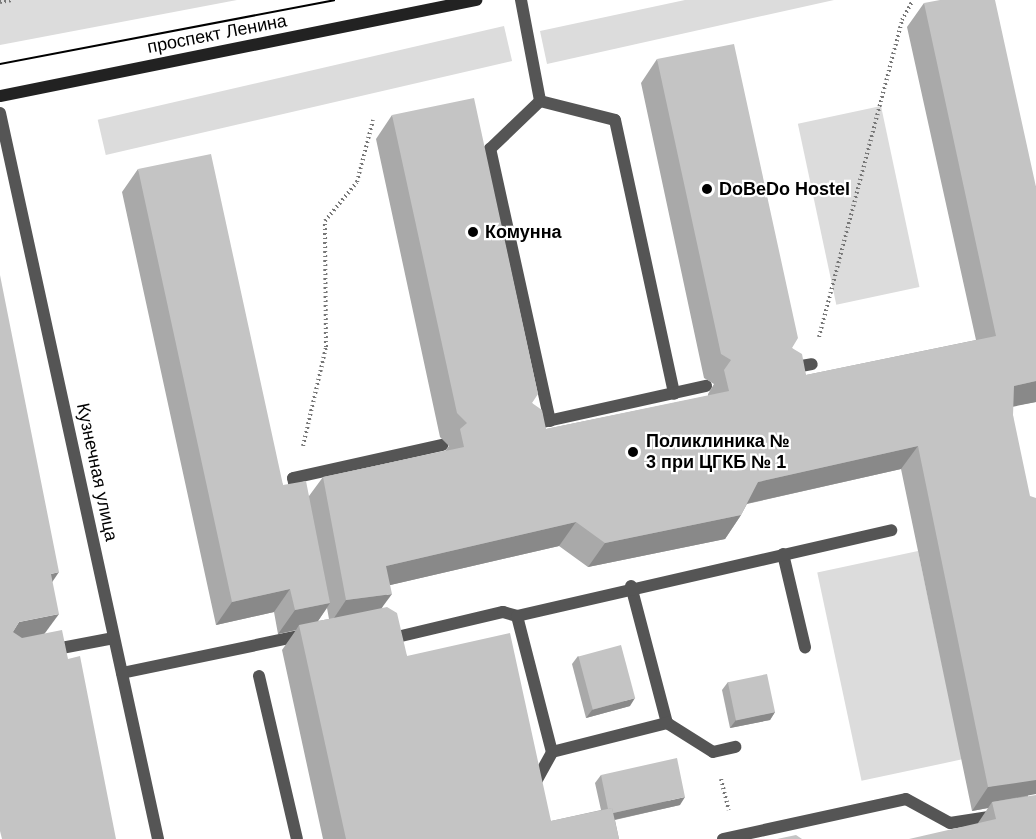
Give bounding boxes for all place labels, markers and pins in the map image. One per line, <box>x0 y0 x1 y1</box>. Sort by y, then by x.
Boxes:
place label: DoBeDo Hostel <box>719 178 850 200</box>
marker: DoBeDo Hostel <box>700 182 714 196</box>
place label: Комунна <box>485 221 562 243</box>
marker: Комунна <box>466 225 480 239</box>
place label: Поликлиника № 3 при ЦГКБ № 1 <box>646 431 790 474</box>
marker: Поликлиника № 3 при ЦГКБ № 1 <box>624 443 642 461</box>

